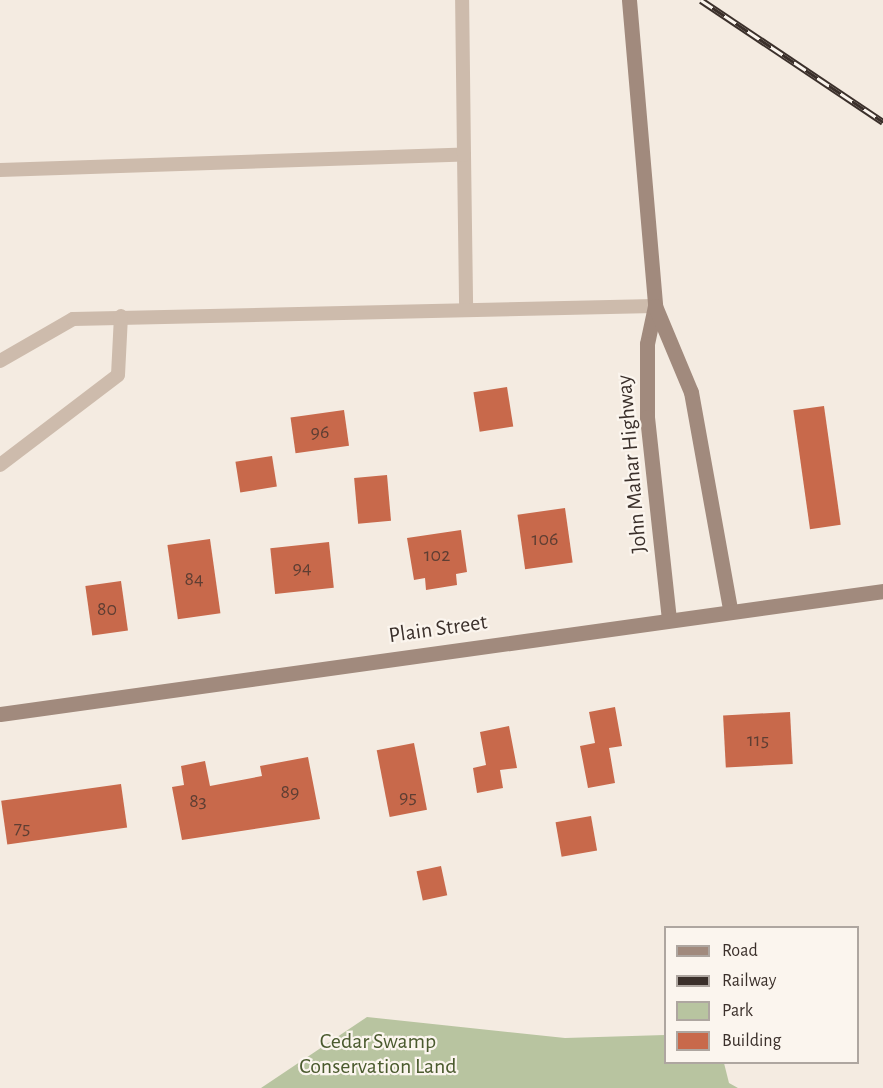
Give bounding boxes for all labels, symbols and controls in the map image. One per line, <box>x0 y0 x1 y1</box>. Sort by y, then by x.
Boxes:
street label: John Mahar Highway <box>611 374 653 554</box>
house number: 96 <box>311 420 329 444</box>
house number: 106 <box>532 527 558 551</box>
house number: 102 <box>424 543 450 567</box>
house number: 94 <box>292 556 312 580</box>
house number: 84 <box>184 567 204 591</box>
house number: 80 <box>97 597 117 621</box>
street label: Plain Street <box>387 609 489 649</box>
house number: 115 <box>747 728 769 752</box>
house number: 89 <box>281 780 299 804</box>
house number: 95 <box>399 785 417 809</box>
house number: 83 <box>189 789 207 813</box>
house number: 75 <box>14 816 30 840</box>
legend <box>664 926 859 1064</box>
text: Road <box>722 942 758 960</box>
text: Railway <box>722 972 776 990</box>
text: Park <box>722 1002 753 1020</box>
park label: Cedar Swamp Conservation Land <box>299 1028 457 1080</box>
text: Building <box>722 1032 781 1050</box>

